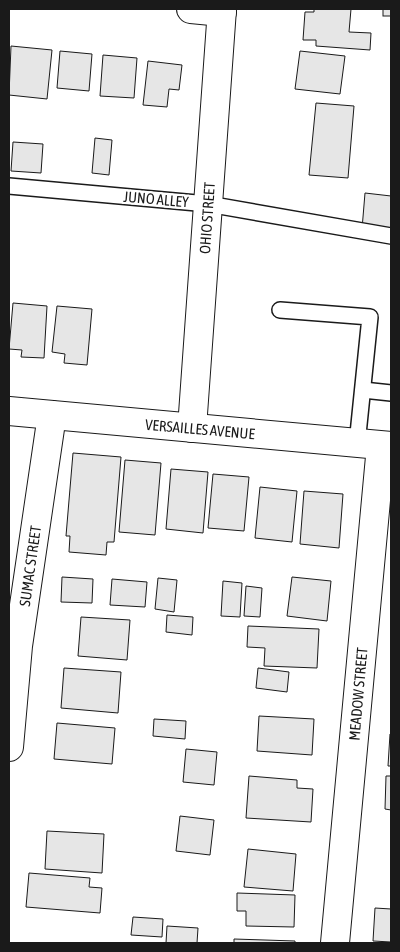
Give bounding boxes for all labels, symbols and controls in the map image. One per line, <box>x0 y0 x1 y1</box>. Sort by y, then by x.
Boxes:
street label: OHIO STREET <box>196 181 218 254</box>
street label: JUNO ALLEY <box>123 188 190 210</box>
street label: VERSAILLES AVENUE <box>144 416 256 442</box>
street label: SUMAC STREET <box>16 524 44 607</box>
street label: MEADOW STREET <box>345 646 371 741</box>

